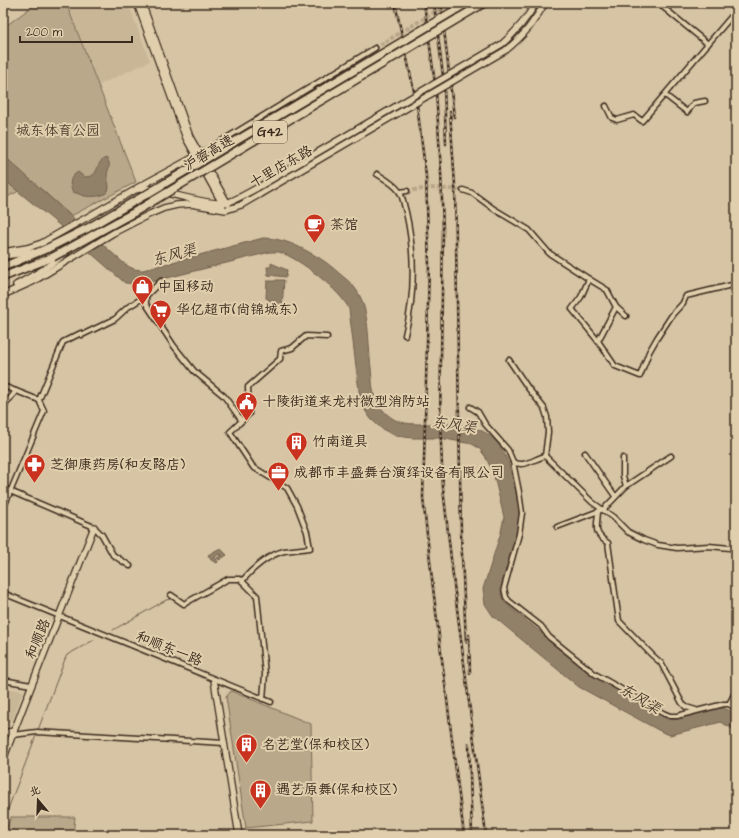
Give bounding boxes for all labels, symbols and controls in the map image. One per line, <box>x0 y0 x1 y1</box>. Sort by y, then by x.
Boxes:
scale bar <box>20 18 132 44</box>
text: 200 m <box>26 24 63 41</box>
park label: 城东体育公园 <box>16 121 100 141</box>
road number: G42 <box>253 121 287 143</box>
street label: 沪蓉高速 <box>180 130 238 176</box>
street label: 十里店东路 <box>246 141 316 193</box>
cafe icon: 茶馆 <box>302 212 328 245</box>
place label: 茶馆 <box>330 215 358 235</box>
water label: 东风渠 <box>150 239 200 271</box>
shop icon: 中国移动 <box>130 274 156 307</box>
place label: 中国移动 <box>158 277 214 297</box>
supermarket icon: 华亿超市(尚锦城东) <box>147 297 173 330</box>
place label: 华亿超市(尚锦城东) <box>176 300 297 320</box>
public building icon: 十陵街道来龙村微型消防站 <box>234 389 260 422</box>
place label: 十陵街道来龙村微型消防站 <box>262 392 430 412</box>
water label: 东风渠 <box>430 411 480 439</box>
building icon: 竹南道具 <box>284 429 310 462</box>
place label: 竹南道具 <box>312 432 368 452</box>
pharmacy icon: 芝御康药房(和友路店) <box>21 452 47 485</box>
place label: 芝御康药房(和友路店) <box>50 455 185 475</box>
office icon: 成都市丰盛舞台演绎设备有限公司 <box>265 460 291 493</box>
place label: 成都市丰盛舞台演绎设备有限公司 <box>294 463 504 483</box>
street label: 和顺路 <box>21 616 55 662</box>
street label: 和顺东一路 <box>133 627 205 671</box>
water label: 东风渠 <box>615 678 666 721</box>
building icon: 名艺堂(保和校区) <box>234 732 260 765</box>
place label: 名艺堂(保和校区) <box>262 735 369 755</box>
building icon: 遇艺原舞(保和校区) <box>248 777 274 810</box>
north arrow <box>18 780 58 820</box>
place label: 遇艺原舞(保和校区) <box>276 780 397 800</box>
text: 北 <box>27 782 43 800</box>

